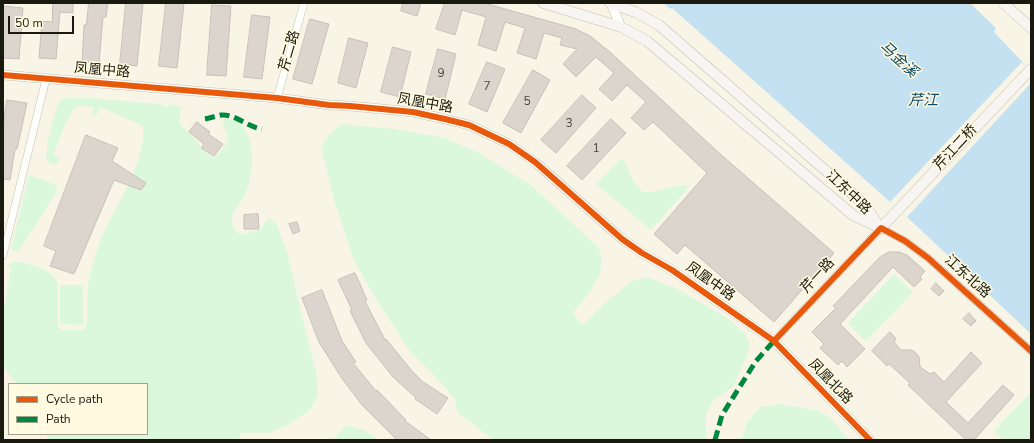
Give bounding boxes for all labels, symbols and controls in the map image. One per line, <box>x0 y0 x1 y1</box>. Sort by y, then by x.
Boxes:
scale bar <box>10 8 76 34</box>
text: 50 m <box>15 15 43 31</box>
street label: 芹二路 <box>276 28 304 74</box>
water label: 马金溪 <box>875 38 921 82</box>
street label: 凤凰中路 <box>73 60 131 82</box>
house number: 9 <box>437 67 445 81</box>
house number: 7 <box>483 80 491 94</box>
street label: 凤凰中路 <box>396 91 454 117</box>
water label: 芹江 <box>908 92 938 110</box>
house number: 5 <box>523 95 531 109</box>
house number: 3 <box>565 117 573 131</box>
street label: 芹江二桥 <box>931 122 981 174</box>
house number: 1 <box>592 142 600 156</box>
street label: 江东中路 <box>822 168 874 218</box>
street label: 江东北路 <box>941 252 993 302</box>
street label: 芹一路 <box>798 255 838 297</box>
street label: 凤凰中路 <box>682 259 738 305</box>
street label: 凤凰北路 <box>805 356 855 408</box>
legend <box>8 383 148 435</box>
text: Cycle path <box>46 391 103 407</box>
text: Path <box>46 411 71 427</box>

